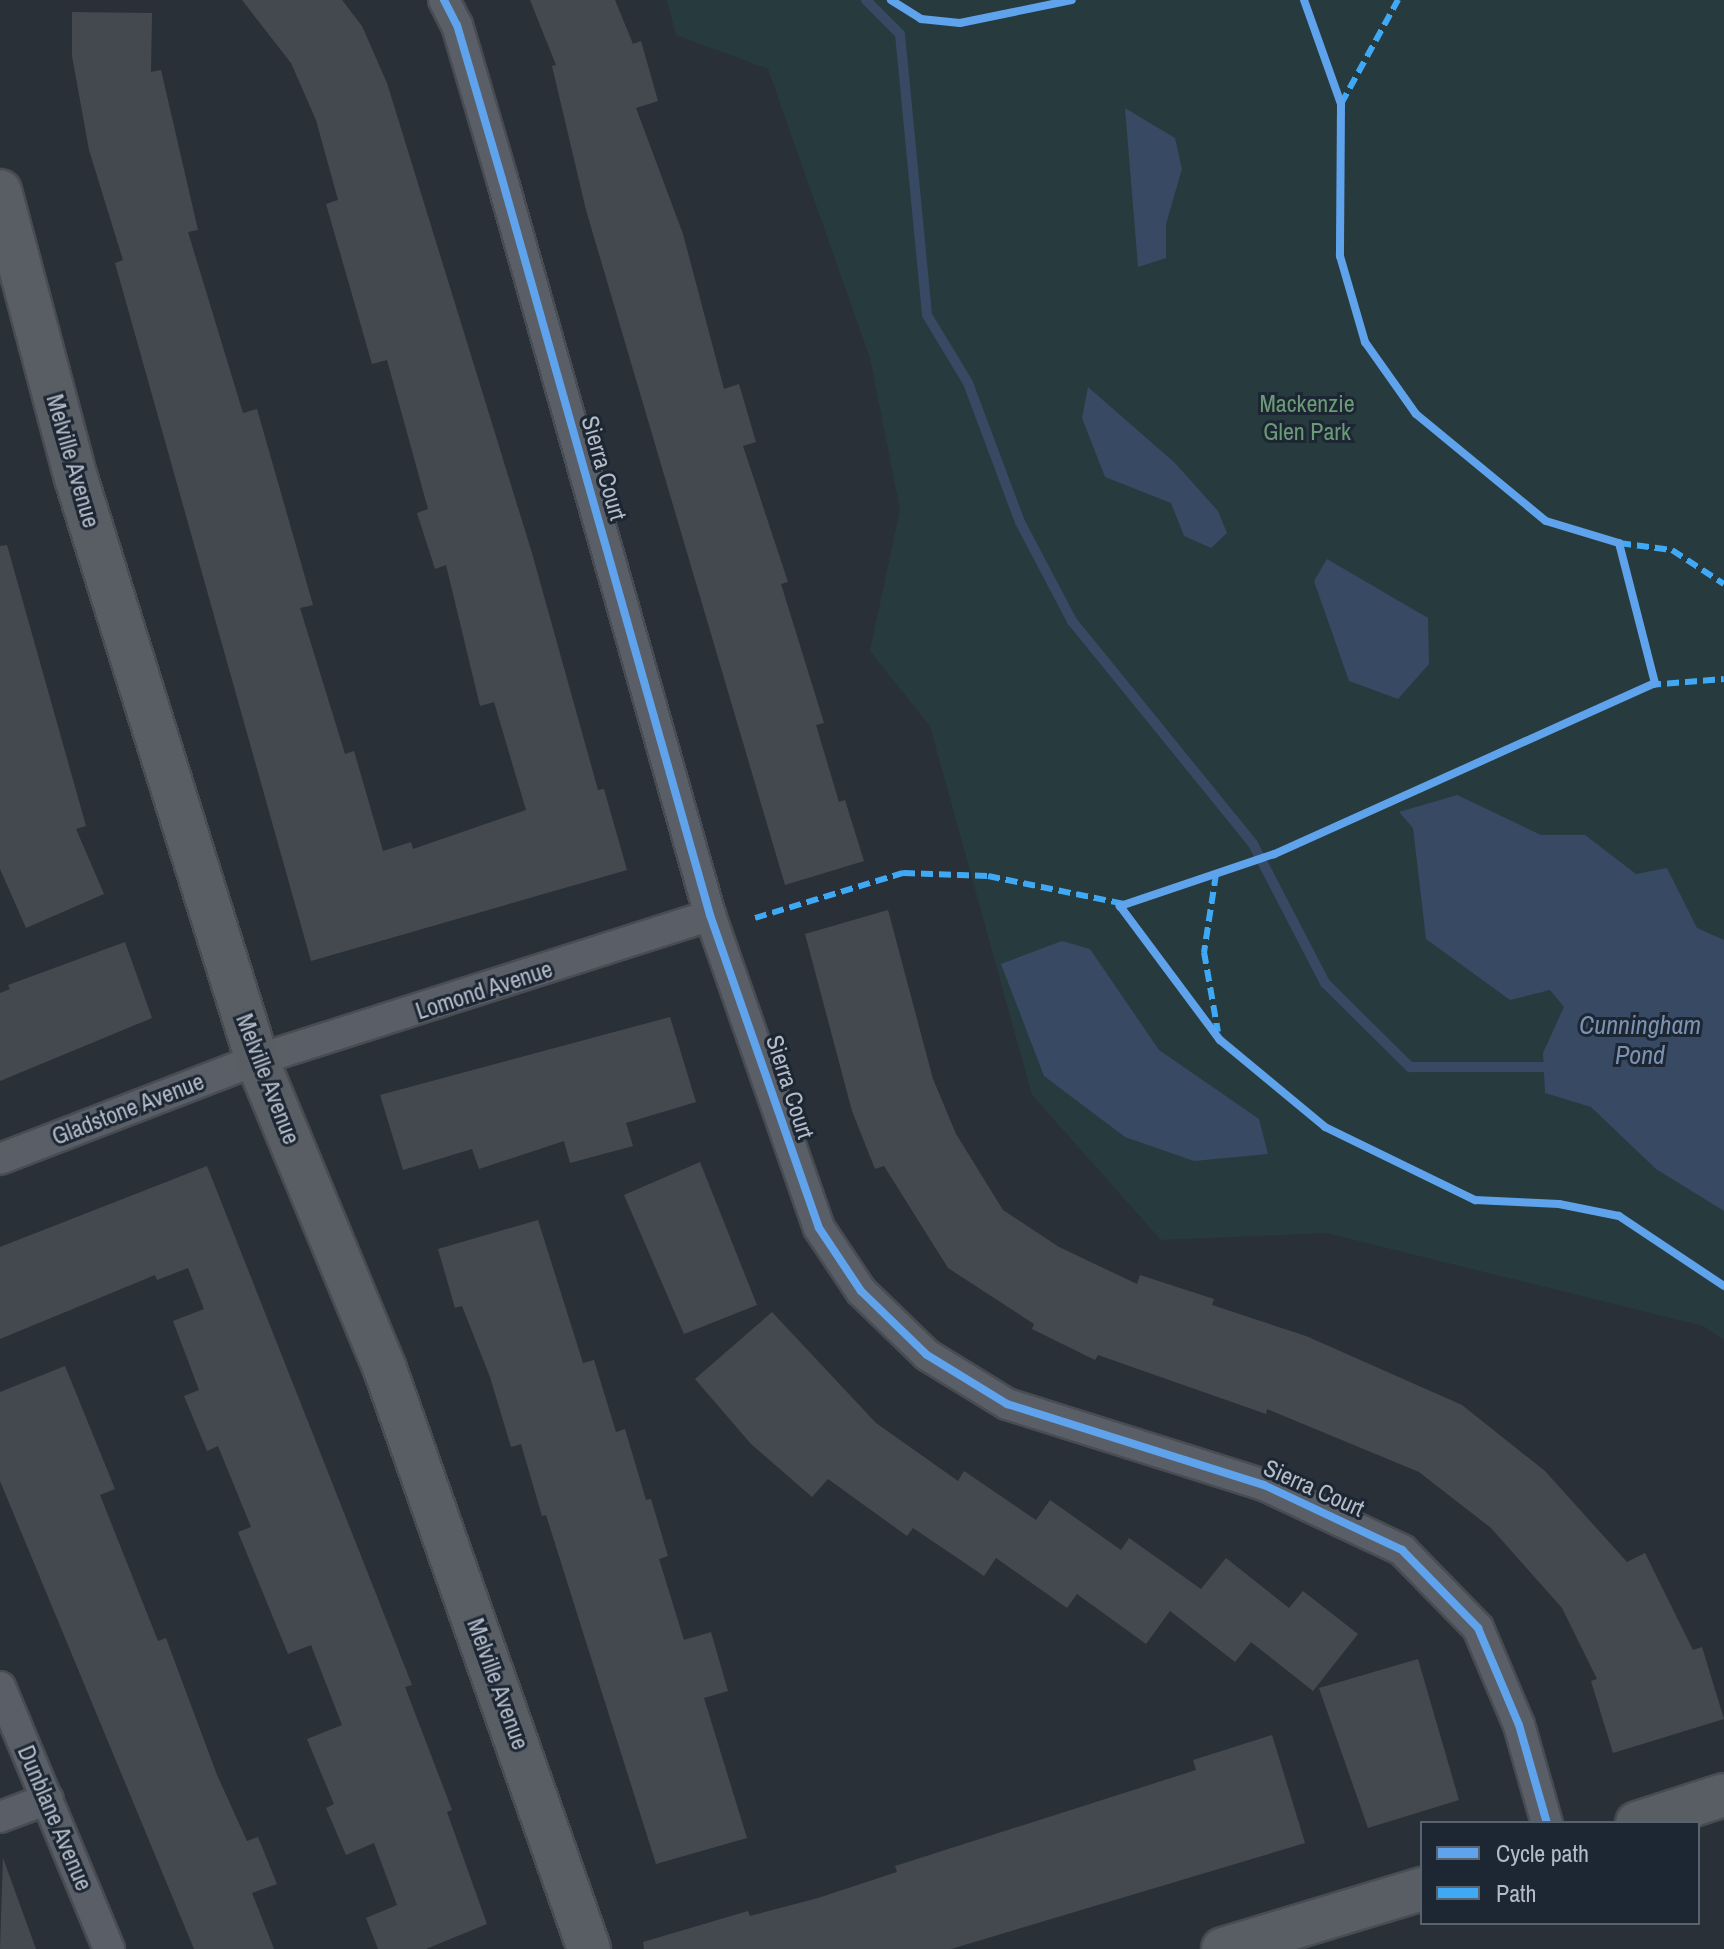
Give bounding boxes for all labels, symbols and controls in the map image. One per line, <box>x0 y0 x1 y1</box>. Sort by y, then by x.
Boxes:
street label: Melville Avenue <box>40 390 106 532</box>
park label: Mackenzie Glen Park <box>1259 390 1355 446</box>
street label: Sierra Court <box>575 413 633 523</box>
street label: Lomond Avenue <box>412 954 556 1026</box>
street label: Melville Avenue <box>230 1009 306 1149</box>
water label: Cunningham Pond <box>1579 1009 1701 1070</box>
street label: Sierra Court <box>760 1032 820 1142</box>
street label: Gladstone Avenue <box>47 1067 209 1151</box>
street label: Sierra Court <box>1259 1453 1369 1523</box>
street label: Melville Avenue <box>461 1614 535 1754</box>
street label: Dunblane Avenue <box>11 1741 99 1895</box>
legend <box>1420 1821 1700 1925</box>
text: Cycle path <box>1496 1837 1589 1869</box>
text: Path <box>1496 1877 1537 1909</box>

